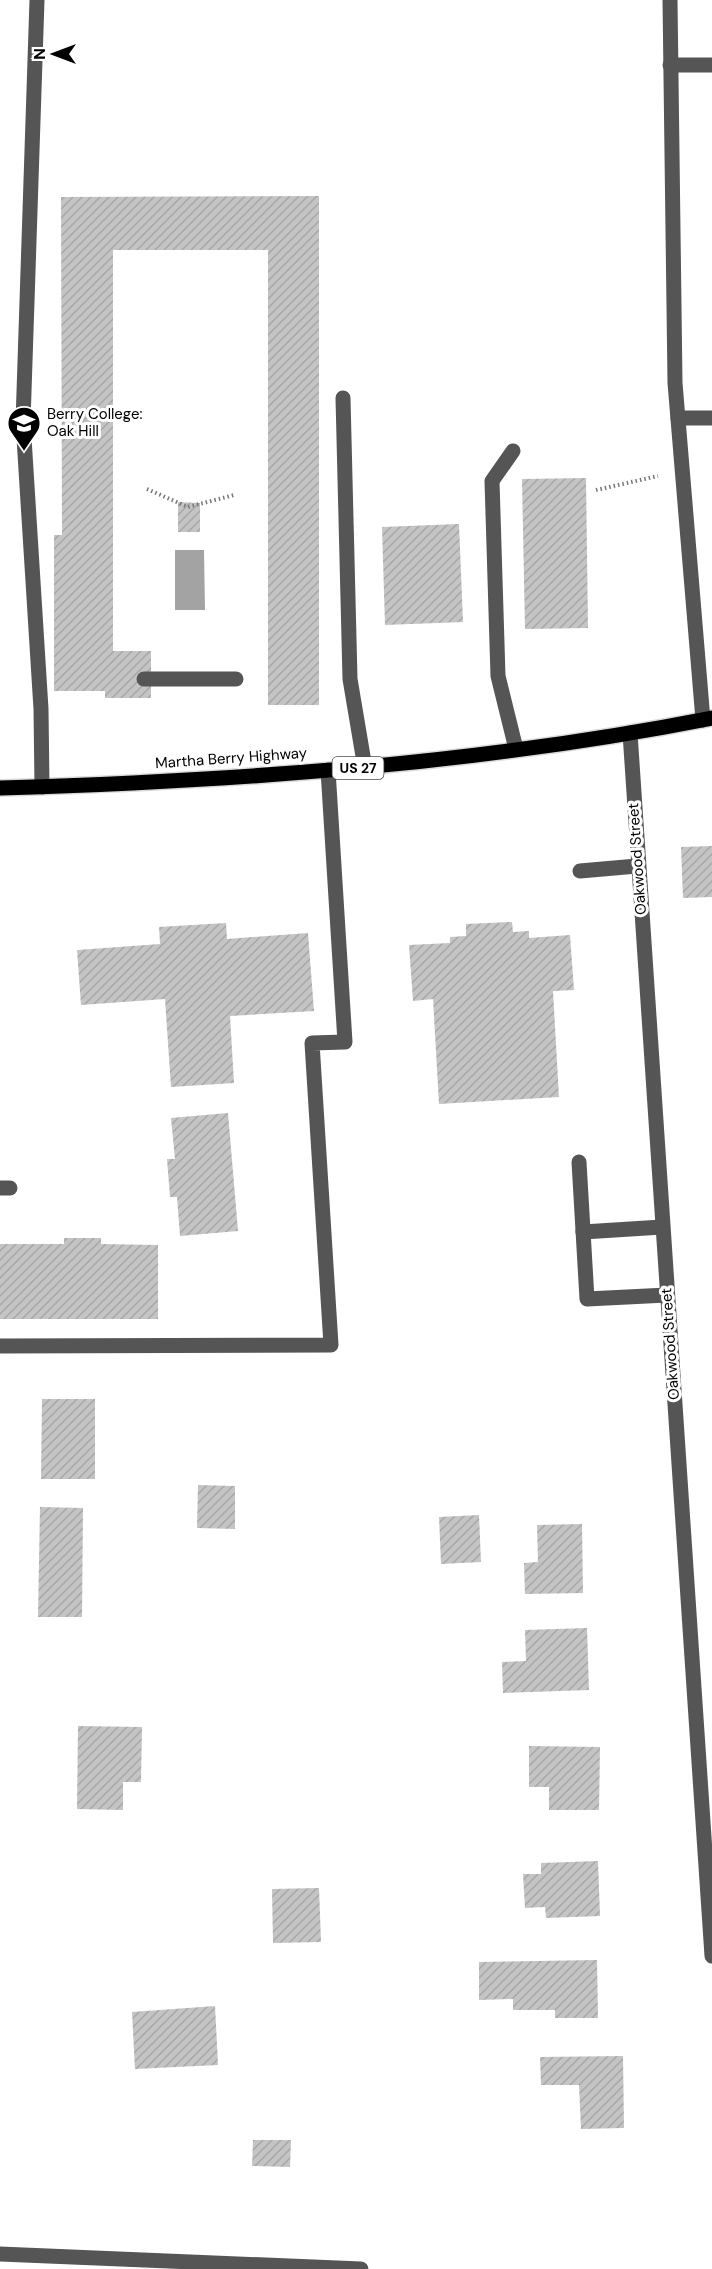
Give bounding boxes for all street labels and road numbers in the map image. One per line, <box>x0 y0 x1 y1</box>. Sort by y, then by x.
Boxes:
street label: Martha Berry Highway <box>154 743 308 773</box>
road number: US 27 <box>332 757 384 779</box>
street label: Oakwood Street <box>623 802 651 916</box>
street label: Oakwood Street <box>656 1287 684 1401</box>

